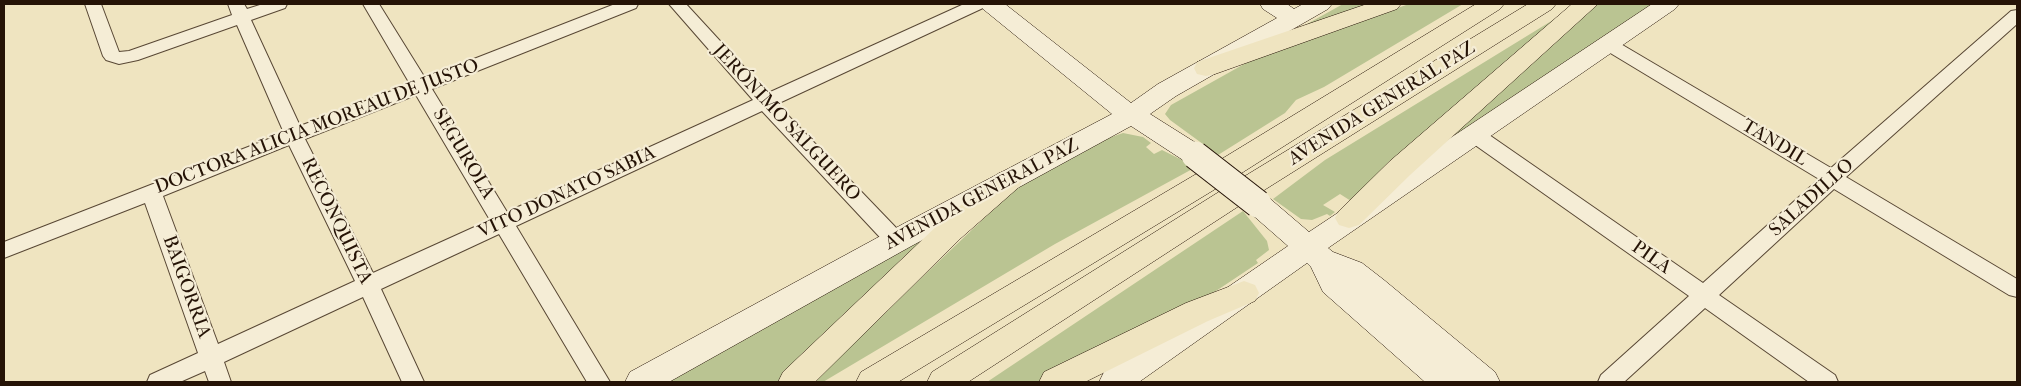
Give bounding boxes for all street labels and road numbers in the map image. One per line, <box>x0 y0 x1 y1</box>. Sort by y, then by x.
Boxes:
street label: AVENIDA GENERAL PAZ <box>1284 37 1480 171</box>
street label: JERÓNIMO SALGUERO <box>707 40 865 206</box>
street label: DOCTORA ALICIA MOREAU DE JUSTO <box>152 54 482 200</box>
street label: SEGUROLA <box>427 105 499 203</box>
street label: TANDIL <box>1737 115 1811 171</box>
street label: AVENIDA GENERAL PAZ <box>881 134 1083 256</box>
street label: VITO DONATO SABIA <box>475 142 659 244</box>
street label: RECONQUISTA <box>295 154 377 288</box>
street label: SALADILLO <box>1765 154 1859 242</box>
street label: BAIGORRIA <box>157 233 215 341</box>
street label: PILA <box>1627 236 1675 280</box>

